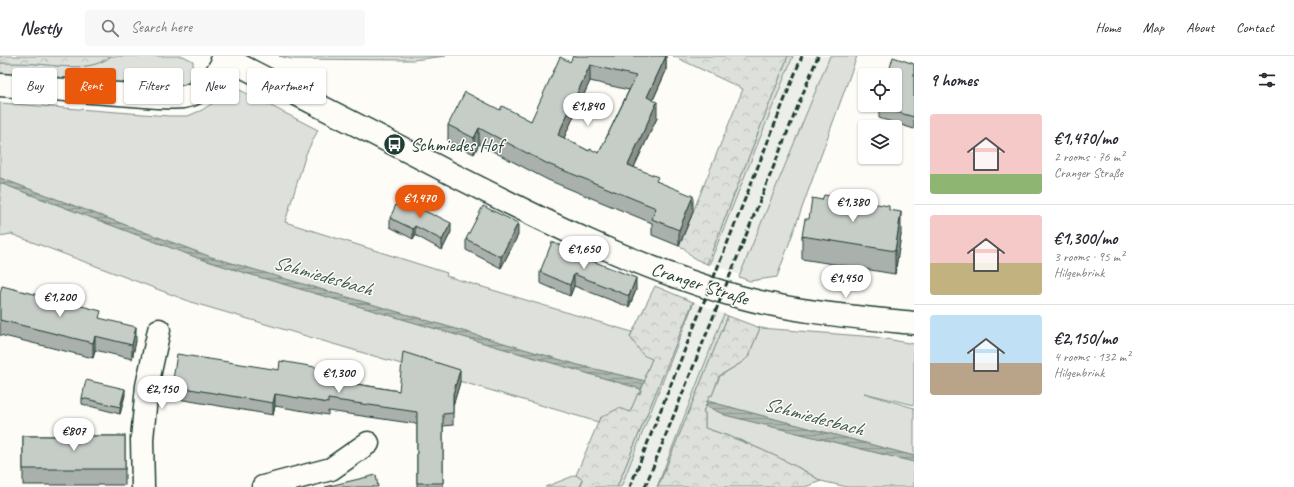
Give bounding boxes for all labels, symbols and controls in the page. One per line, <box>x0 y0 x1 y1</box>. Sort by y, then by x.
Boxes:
search box <box>85 10 365 46</box>
text: Nestly <box>20 16 61 40</box>
icon: search <box>99 17 121 39</box>
text: Search here <box>131 18 192 37</box>
text: Home <box>1095 19 1121 36</box>
text: Map <box>1143 19 1164 36</box>
text: About <box>1186 19 1214 36</box>
text: Contact <box>1236 19 1274 36</box>
chip: Buy <box>12 68 57 104</box>
chip: Rent <box>65 68 116 104</box>
chip: Filters <box>124 68 183 104</box>
chip: New <box>191 68 239 104</box>
chip: Apartment <box>247 68 326 104</box>
map controls <box>858 68 902 164</box>
button: locate <box>858 68 902 112</box>
icon: filters <box>1256 69 1278 91</box>
text: 9 homes <box>930 70 978 91</box>
pin: €1,840 <box>555 93 621 127</box>
text: €1,840 <box>572 98 604 114</box>
button: layers <box>858 120 902 164</box>
text: €1,470/mo <box>1054 128 1117 149</box>
icon: home <box>962 130 1010 178</box>
bus stop icon: Schmiedes Hof <box>381 131 407 157</box>
place label: Schmiedes Hof <box>410 133 507 157</box>
text: 2 rooms · 76 m² <box>1054 149 1124 165</box>
text: Cranger Straße <box>1054 165 1123 181</box>
pin: €1,470 <box>387 185 453 219</box>
pin: €1,380 <box>820 189 886 223</box>
text: €1,470 <box>404 190 436 206</box>
text: €1,380 <box>837 194 869 210</box>
text: €1,300/mo <box>1054 228 1117 249</box>
icon: home <box>962 231 1010 279</box>
pin: €1,650 <box>551 236 617 270</box>
text: €1,650 <box>568 241 600 257</box>
water label: Schmiedesbach <box>271 249 377 302</box>
text: 3 rooms · 95 m² <box>1054 249 1124 265</box>
street label: Cranger Straße <box>648 257 753 312</box>
pin: €1,450 <box>813 265 879 299</box>
text: Hilgenbrink <box>1054 265 1104 281</box>
text: €1,450 <box>830 270 862 286</box>
pin: €1,200 <box>27 284 93 318</box>
text: €1,200 <box>44 289 76 305</box>
text: €2,150/mo <box>1054 328 1117 349</box>
icon: home <box>962 331 1010 379</box>
text: 4 rooms · 132 m² <box>1054 349 1130 365</box>
pin: €1,300 <box>306 360 372 394</box>
text: €1,300 <box>323 365 355 381</box>
text: Hilgenbrink <box>1054 365 1104 381</box>
pin: €2,150 <box>129 376 195 410</box>
text: €2,150 <box>146 381 178 397</box>
water label: Schmiedesbach <box>761 391 868 442</box>
pin: €807 <box>50 418 98 452</box>
text: €807 <box>62 423 86 439</box>

